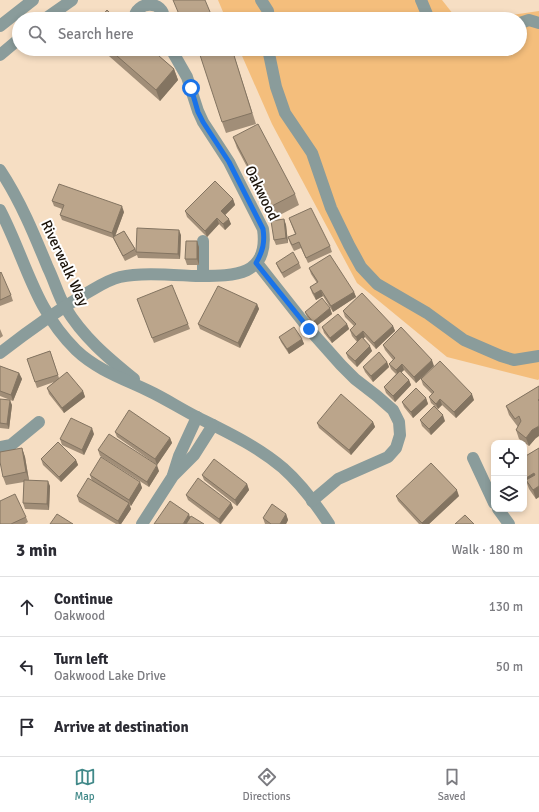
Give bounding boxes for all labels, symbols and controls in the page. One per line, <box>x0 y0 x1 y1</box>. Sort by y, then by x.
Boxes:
search box <box>12 12 527 56</box>
icon: search <box>26 23 48 45</box>
text: Search here <box>58 25 134 43</box>
route start <box>182 79 200 97</box>
street label: Oakwood <box>241 163 283 223</box>
street label: Riverwalk Way <box>37 217 93 309</box>
route end <box>300 320 318 338</box>
map controls <box>491 440 527 512</box>
button: locate <box>491 440 527 476</box>
button: layers <box>491 476 527 512</box>
text: 3 min <box>16 540 57 561</box>
text: Walk · 180 m <box>452 542 523 558</box>
text: Continue <box>54 590 113 608</box>
icon: ahead <box>16 596 38 618</box>
text: 130 m <box>489 599 523 615</box>
text: Oakwood <box>54 608 105 624</box>
text: Turn left <box>54 650 108 668</box>
icon: left <box>16 656 38 678</box>
text: 50 m <box>496 659 523 675</box>
text: Oakwood Lake Drive <box>54 668 166 684</box>
icon: arrive <box>16 716 38 738</box>
text: Arrive at destination <box>54 718 189 736</box>
tab: Map <box>74 766 96 803</box>
tab: Directions <box>243 766 291 803</box>
tab: Saved <box>438 766 465 803</box>

